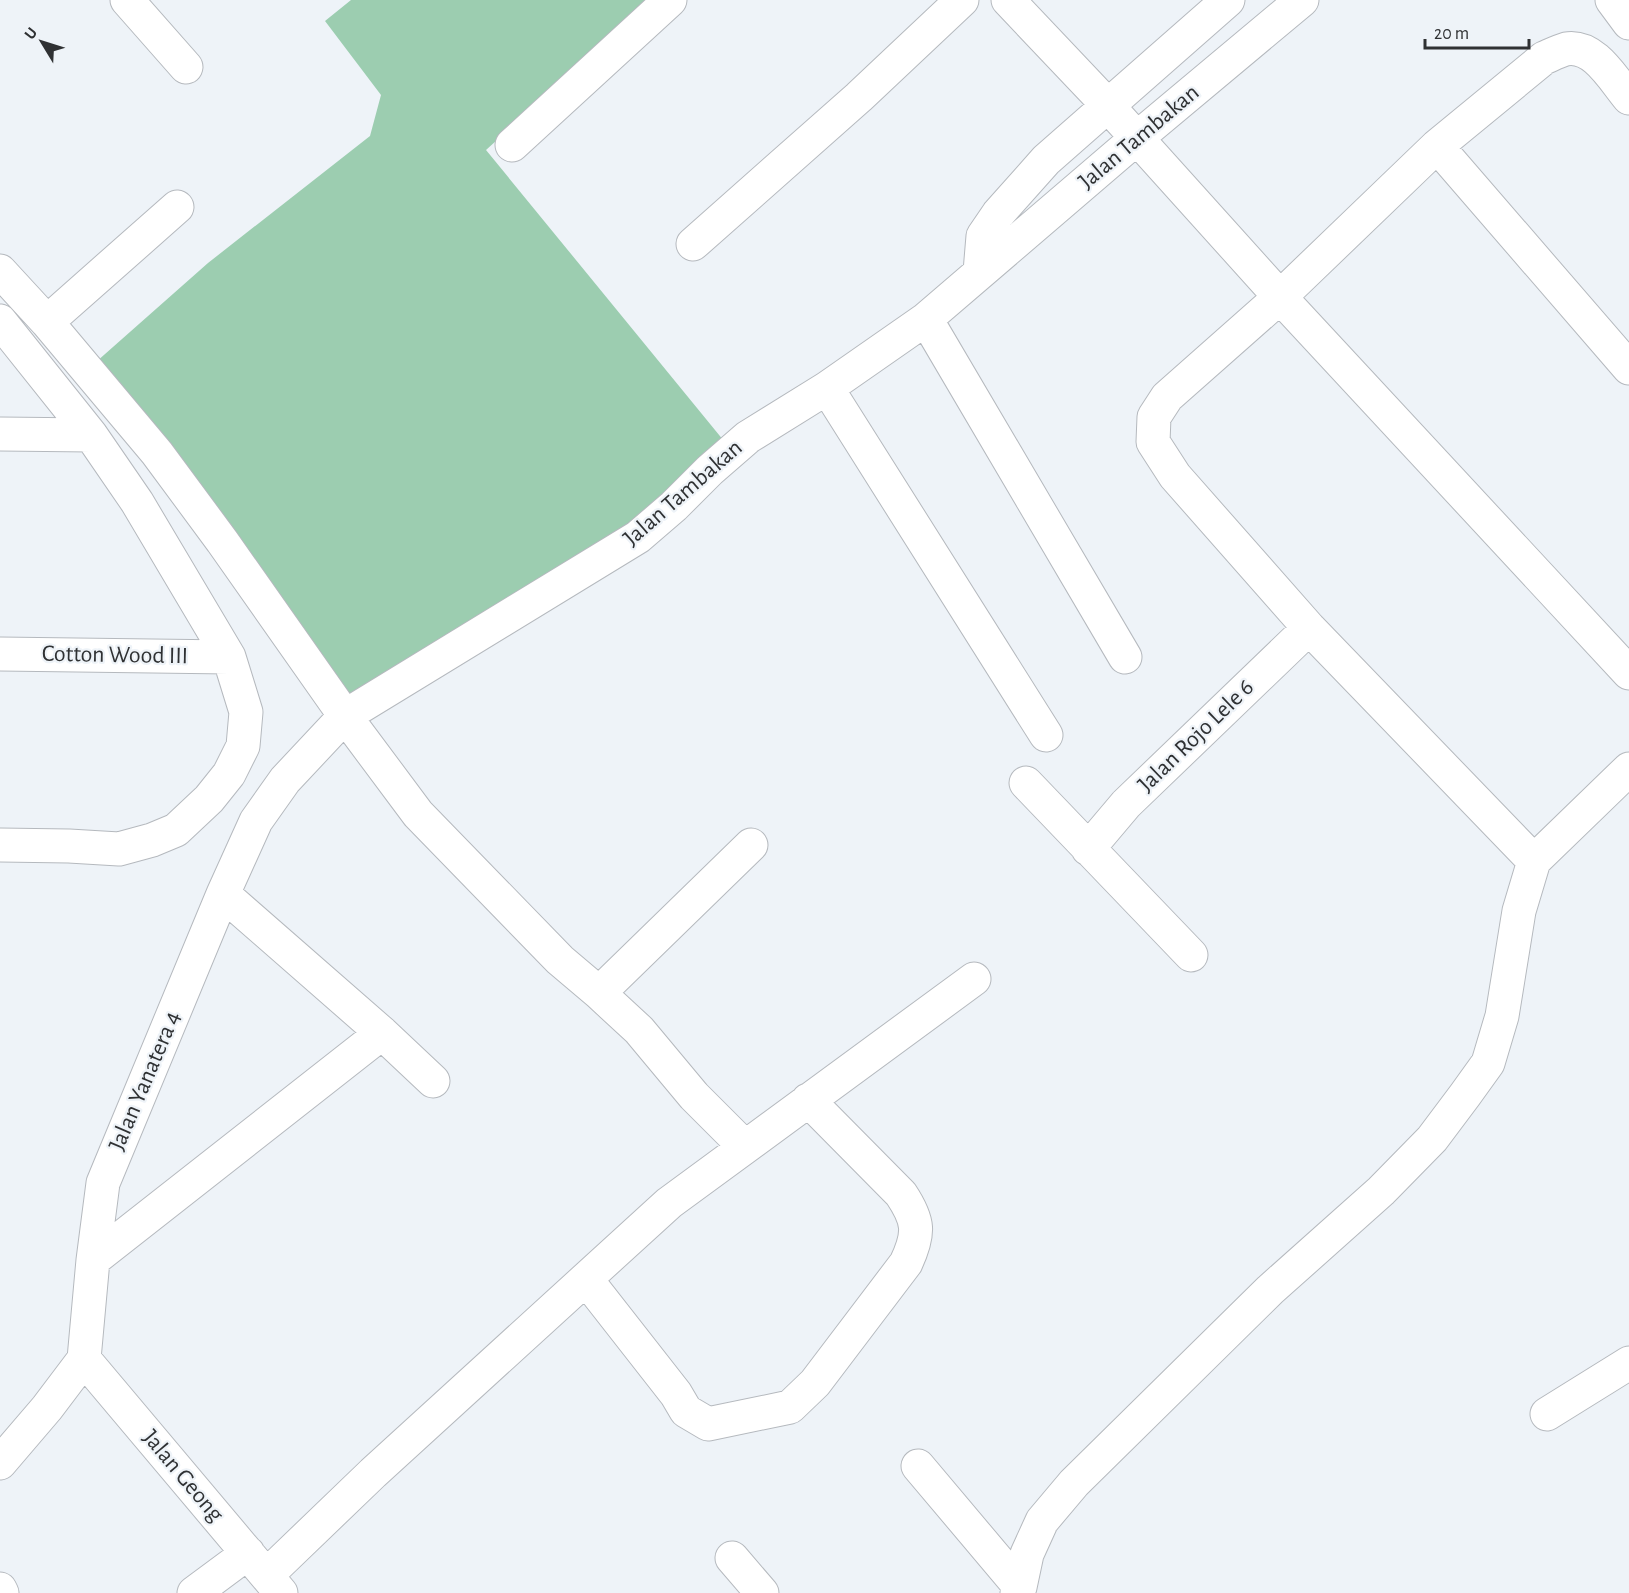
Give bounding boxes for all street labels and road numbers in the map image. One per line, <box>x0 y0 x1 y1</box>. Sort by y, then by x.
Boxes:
street label: Jalan Tambakan <box>1074 80 1204 194</box>
street label: Jalan Tambakan <box>619 435 747 551</box>
street label: Cotton Wood III <box>42 642 188 668</box>
street label: Jalan Rojo Lele 6 <box>1134 675 1258 797</box>
street label: Jalan Yanatera 4 <box>105 1008 185 1154</box>
street label: Jalan Geong <box>138 1425 228 1527</box>

